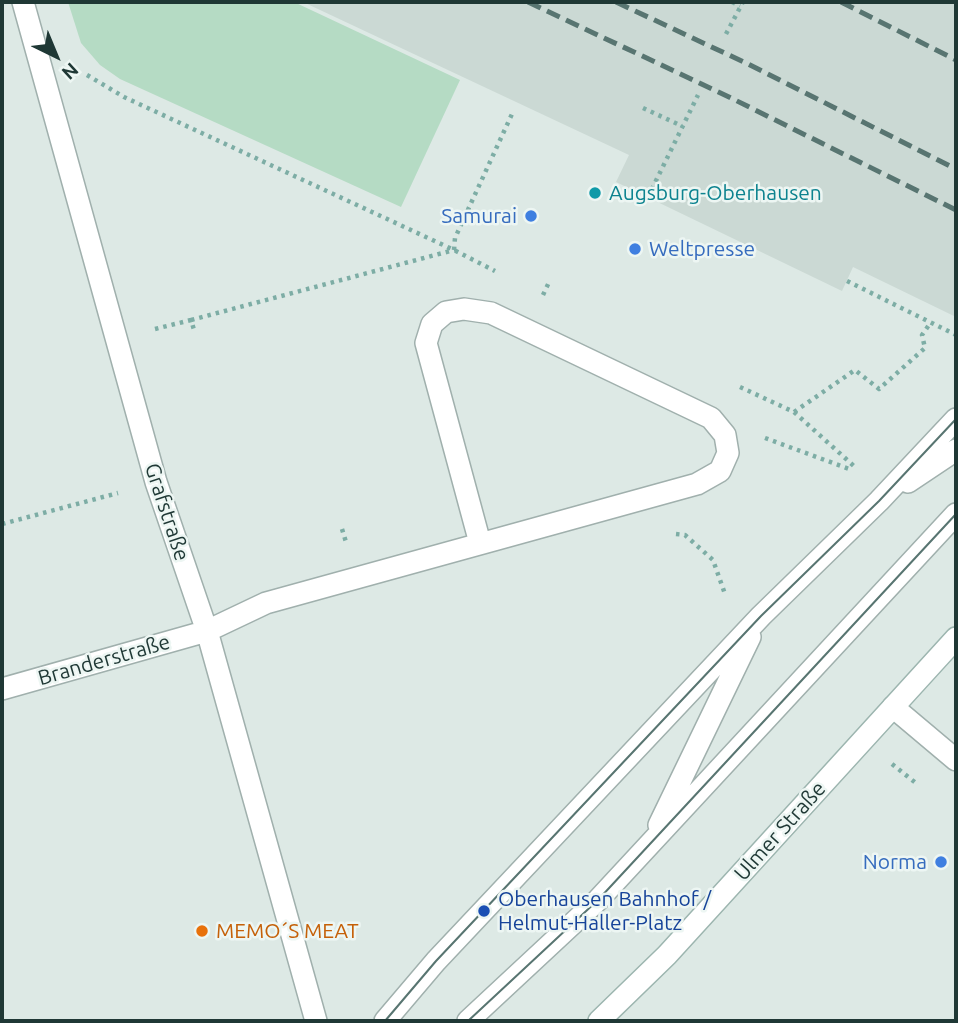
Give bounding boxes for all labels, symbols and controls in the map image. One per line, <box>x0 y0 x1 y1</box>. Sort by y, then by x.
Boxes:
north arrow <box>21 21 91 91</box>
text: N <box>58 58 83 84</box>
place label: Augsburg-Oberhausen <box>609 180 822 206</box>
marker: Augsburg-Oberhausen <box>587 185 603 201</box>
place label: Samurai <box>441 203 517 229</box>
marker: Samurai <box>523 208 539 224</box>
place label: Weltpresse <box>649 236 755 262</box>
marker: Weltpresse <box>627 241 643 257</box>
street label: Grafstraße <box>139 460 195 564</box>
street label: Branderstraße <box>35 629 173 691</box>
street label: Ulmer Straße <box>729 776 831 886</box>
place label: Norma <box>863 849 927 875</box>
marker: Norma <box>933 854 949 870</box>
place label: Oberhausen Bahnhof / Helmut-Haller-Platz <box>498 886 711 936</box>
marker: Oberhausen Bahnhof / Helmut-Haller-Platz <box>476 903 492 919</box>
place label: MEMO´S MEAT <box>216 918 359 944</box>
marker: MEMO´S MEAT <box>194 923 210 939</box>

